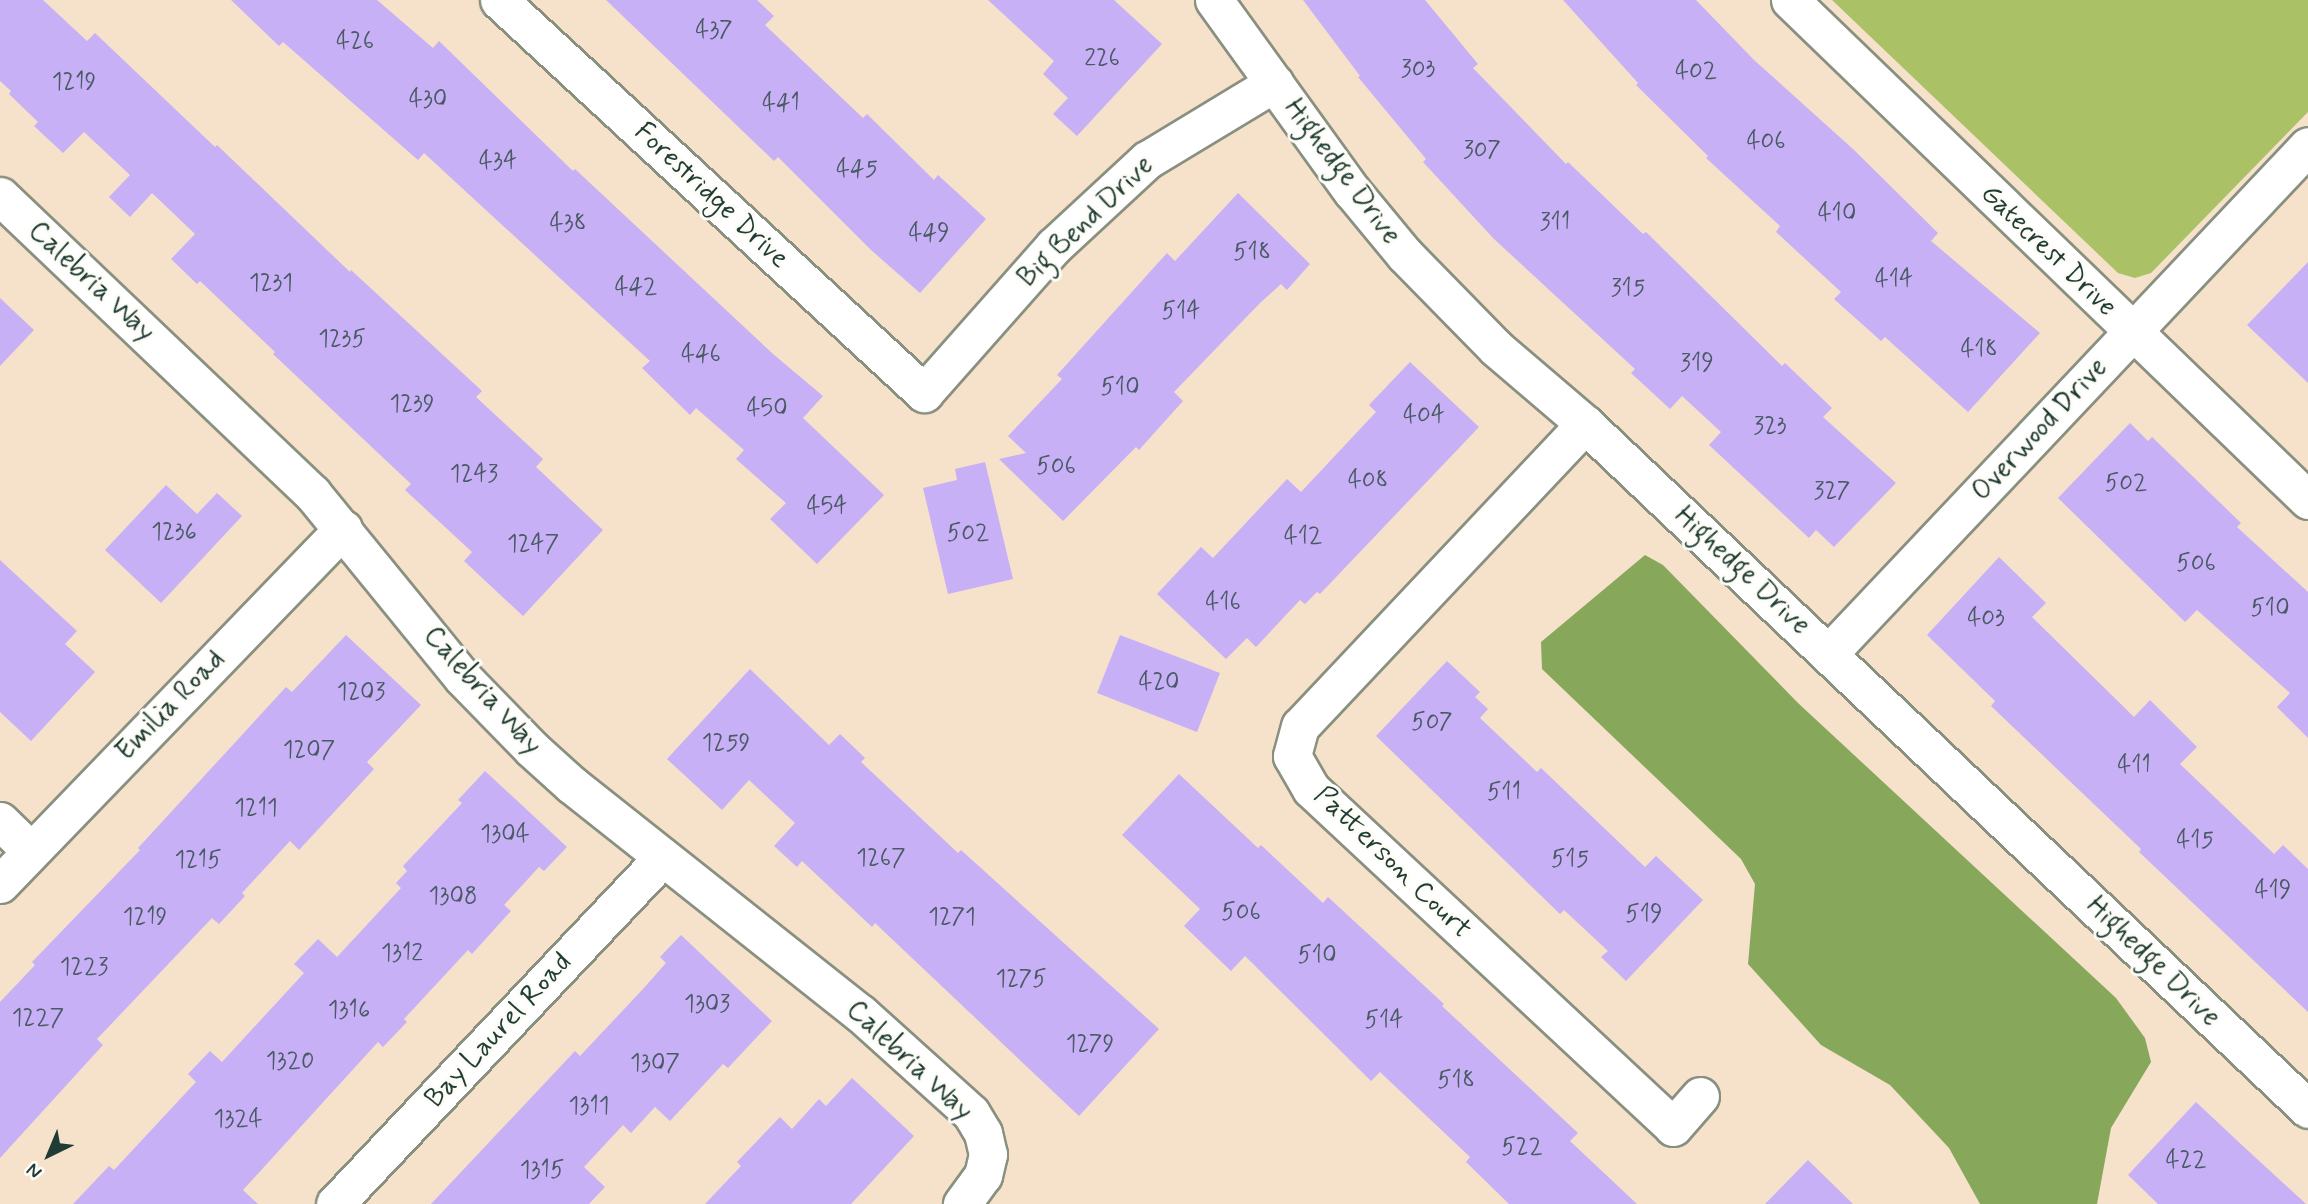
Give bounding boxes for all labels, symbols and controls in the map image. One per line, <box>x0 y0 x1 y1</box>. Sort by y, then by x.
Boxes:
house number: 437 <box>695 17 733 45</box>
house number: 426 <box>336 28 374 56</box>
house number: 226 <box>1084 45 1120 73</box>
house number: 303 <box>1401 56 1435 84</box>
house number: 402 <box>1675 58 1717 86</box>
house number: 1219 <box>52 69 96 97</box>
house number: 430 <box>409 86 447 114</box>
house number: 441 <box>762 90 800 118</box>
street label: Highedge Drive <box>1277 94 1407 250</box>
street label: Forestridge Drive <box>627 116 795 276</box>
house number: 406 <box>1747 128 1785 156</box>
house number: 307 <box>1463 137 1501 165</box>
house number: 434 <box>479 148 517 176</box>
street label: Big Bend Drive <box>1011 149 1161 295</box>
house number: 445 <box>836 156 878 184</box>
street label: Gatecrest Drive <box>1973 178 2123 324</box>
house number: 410 <box>1818 200 1856 228</box>
house number: 311 <box>1540 209 1570 237</box>
house number: 438 <box>549 210 587 238</box>
street label: Calebria Way <box>20 214 162 350</box>
house number: 449 <box>908 220 950 248</box>
house number: 518 <box>1233 239 1271 267</box>
house number: 414 <box>1875 266 1913 294</box>
house number: 1231 <box>249 270 293 298</box>
house number: 442 <box>615 274 657 302</box>
house number: 315 <box>1611 275 1645 303</box>
house number: 514 <box>1162 298 1200 326</box>
house number: 1235 <box>318 326 366 354</box>
house number: 418 <box>1960 336 1998 364</box>
house number: 446 <box>681 341 721 369</box>
house number: 319 <box>1680 350 1714 378</box>
street label: Overwood Drive <box>1966 352 2114 508</box>
house number: 510 <box>1100 374 1140 402</box>
house number: 1239 <box>390 391 434 419</box>
house number: 450 <box>746 395 788 423</box>
house number: 404 <box>1403 402 1445 430</box>
house number: 323 <box>1753 413 1787 441</box>
house number: 506 <box>1036 453 1076 481</box>
house number: 1243 <box>450 461 498 489</box>
house number: 408 <box>1348 467 1388 495</box>
house number: 502 <box>2105 470 2147 498</box>
house number: 327 <box>1814 478 1850 506</box>
house number: 454 <box>807 493 847 521</box>
street label: Highedge Drive <box>1668 500 1816 642</box>
house number: 1236 <box>151 519 197 547</box>
house number: 502 <box>947 520 989 548</box>
house number: 412 <box>1284 523 1322 551</box>
house number: 1247 <box>507 531 559 559</box>
house number: 506 <box>2176 550 2216 578</box>
house number: 416 <box>1205 589 1241 617</box>
house number: 510 <box>2250 595 2290 623</box>
house number: 403 <box>1967 605 2005 633</box>
street label: Calebria Way <box>415 619 549 763</box>
street label: Emilia Road <box>110 644 232 768</box>
house number: 420 <box>1138 669 1180 697</box>
house number: 1203 <box>337 679 385 707</box>
house number: 507 <box>1411 709 1453 737</box>
house number: 1259 <box>702 730 750 758</box>
house number: 1207 <box>283 737 335 765</box>
house number: 411 <box>2117 752 2151 780</box>
house number: 511 <box>1487 779 1521 807</box>
street label: Patterson Court <box>1307 780 1477 946</box>
house number: 1211 <box>234 795 278 823</box>
house number: 1304 <box>480 821 530 849</box>
house number: 415 <box>2176 827 2214 855</box>
house number: 1267 <box>856 845 906 873</box>
house number: 515 <box>1551 846 1589 874</box>
house number: 1215 <box>174 847 222 875</box>
house number: 419 <box>2255 877 2291 905</box>
house number: 1308 <box>429 883 477 911</box>
street label: Highedge Drive <box>2080 890 2226 1034</box>
house number: 506 <box>1221 899 1261 927</box>
house number: 519 <box>1625 901 1663 929</box>
house number: 1219 <box>123 904 167 932</box>
house number: 1271 <box>928 904 976 932</box>
house number: 1312 <box>381 940 423 968</box>
house number: 510 <box>1297 942 1337 970</box>
street label: Bay Laurel Road <box>422 951 576 1111</box>
house number: 1223 <box>60 954 108 982</box>
house number: 1275 <box>995 966 1047 994</box>
house number: 1303 <box>684 991 730 1019</box>
street label: Calebria Way <box>838 993 980 1129</box>
house number: 1316 <box>328 997 370 1025</box>
house number: 1227 <box>12 1005 64 1033</box>
house number: 514 <box>1365 1007 1403 1035</box>
house number: 1279 <box>1066 1031 1114 1059</box>
house number: 1320 <box>266 1048 314 1076</box>
house number: 1307 <box>630 1050 680 1078</box>
house number: 518 <box>1437 1067 1475 1095</box>
house number: 1311 <box>569 1093 609 1121</box>
house number: 1324 <box>213 1106 263 1134</box>
north arrow <box>14 1120 84 1190</box>
house number: 522 <box>1501 1134 1543 1162</box>
house number: 422 <box>2166 1147 2206 1175</box>
text: N <box>21 1157 47 1184</box>
house number: 1315 <box>520 1157 564 1185</box>

